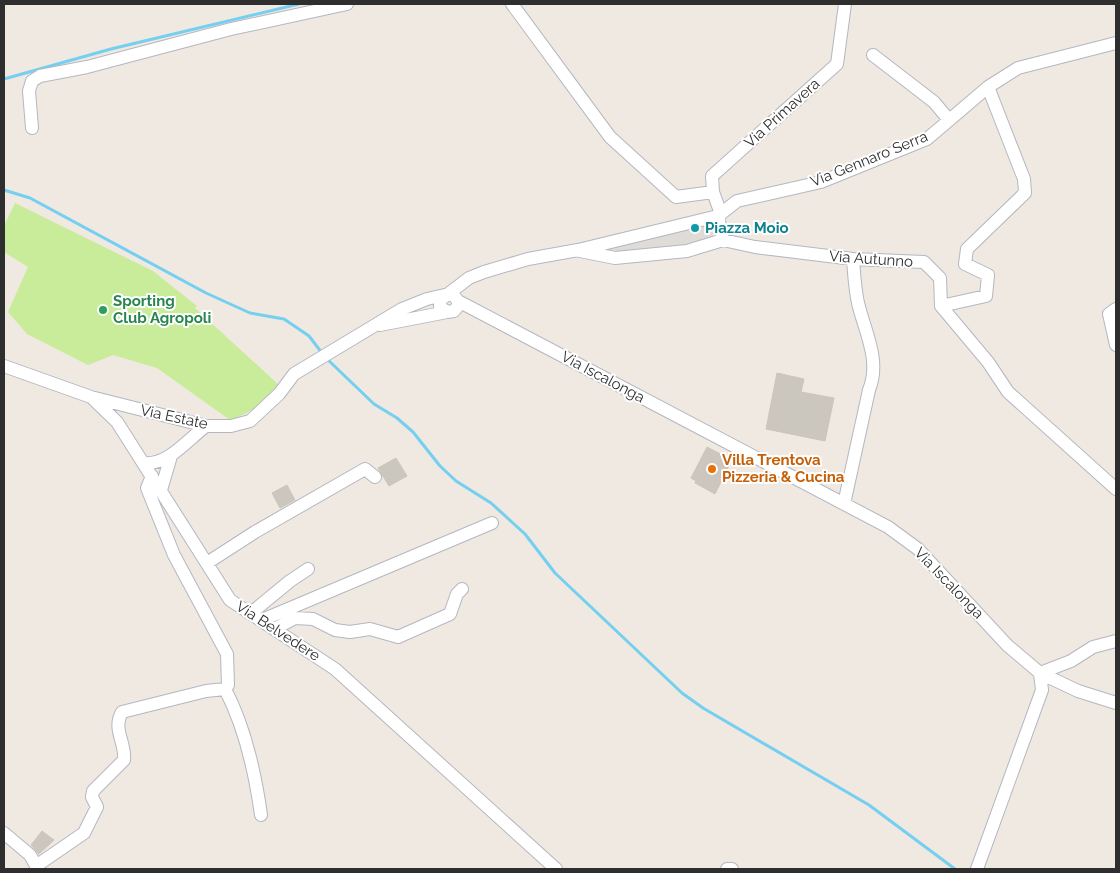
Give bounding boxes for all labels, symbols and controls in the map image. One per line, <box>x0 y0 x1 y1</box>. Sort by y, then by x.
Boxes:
street label: Via Primavera <box>741 75 823 151</box>
street label: Via Gennaro Serra <box>808 127 930 191</box>
place label: Piazza Moio <box>705 219 789 237</box>
marker: Piazza Moio <box>689 222 701 234</box>
street label: Via Autunno <box>828 247 914 271</box>
place label: Sporting Club Agropoli <box>113 292 211 327</box>
marker: Sporting Club Agropoli <box>97 304 109 316</box>
street label: Via Iscalonga <box>558 347 648 407</box>
street label: Via Estate <box>139 401 210 433</box>
place label: Villa Trentova Pizzeria & Cucina <box>722 451 845 486</box>
marker: Villa Trentova Pizzeria & Cucina <box>706 463 718 475</box>
street label: Via Iscalonga <box>911 544 987 622</box>
street label: Via Belvedere <box>233 597 324 665</box>

